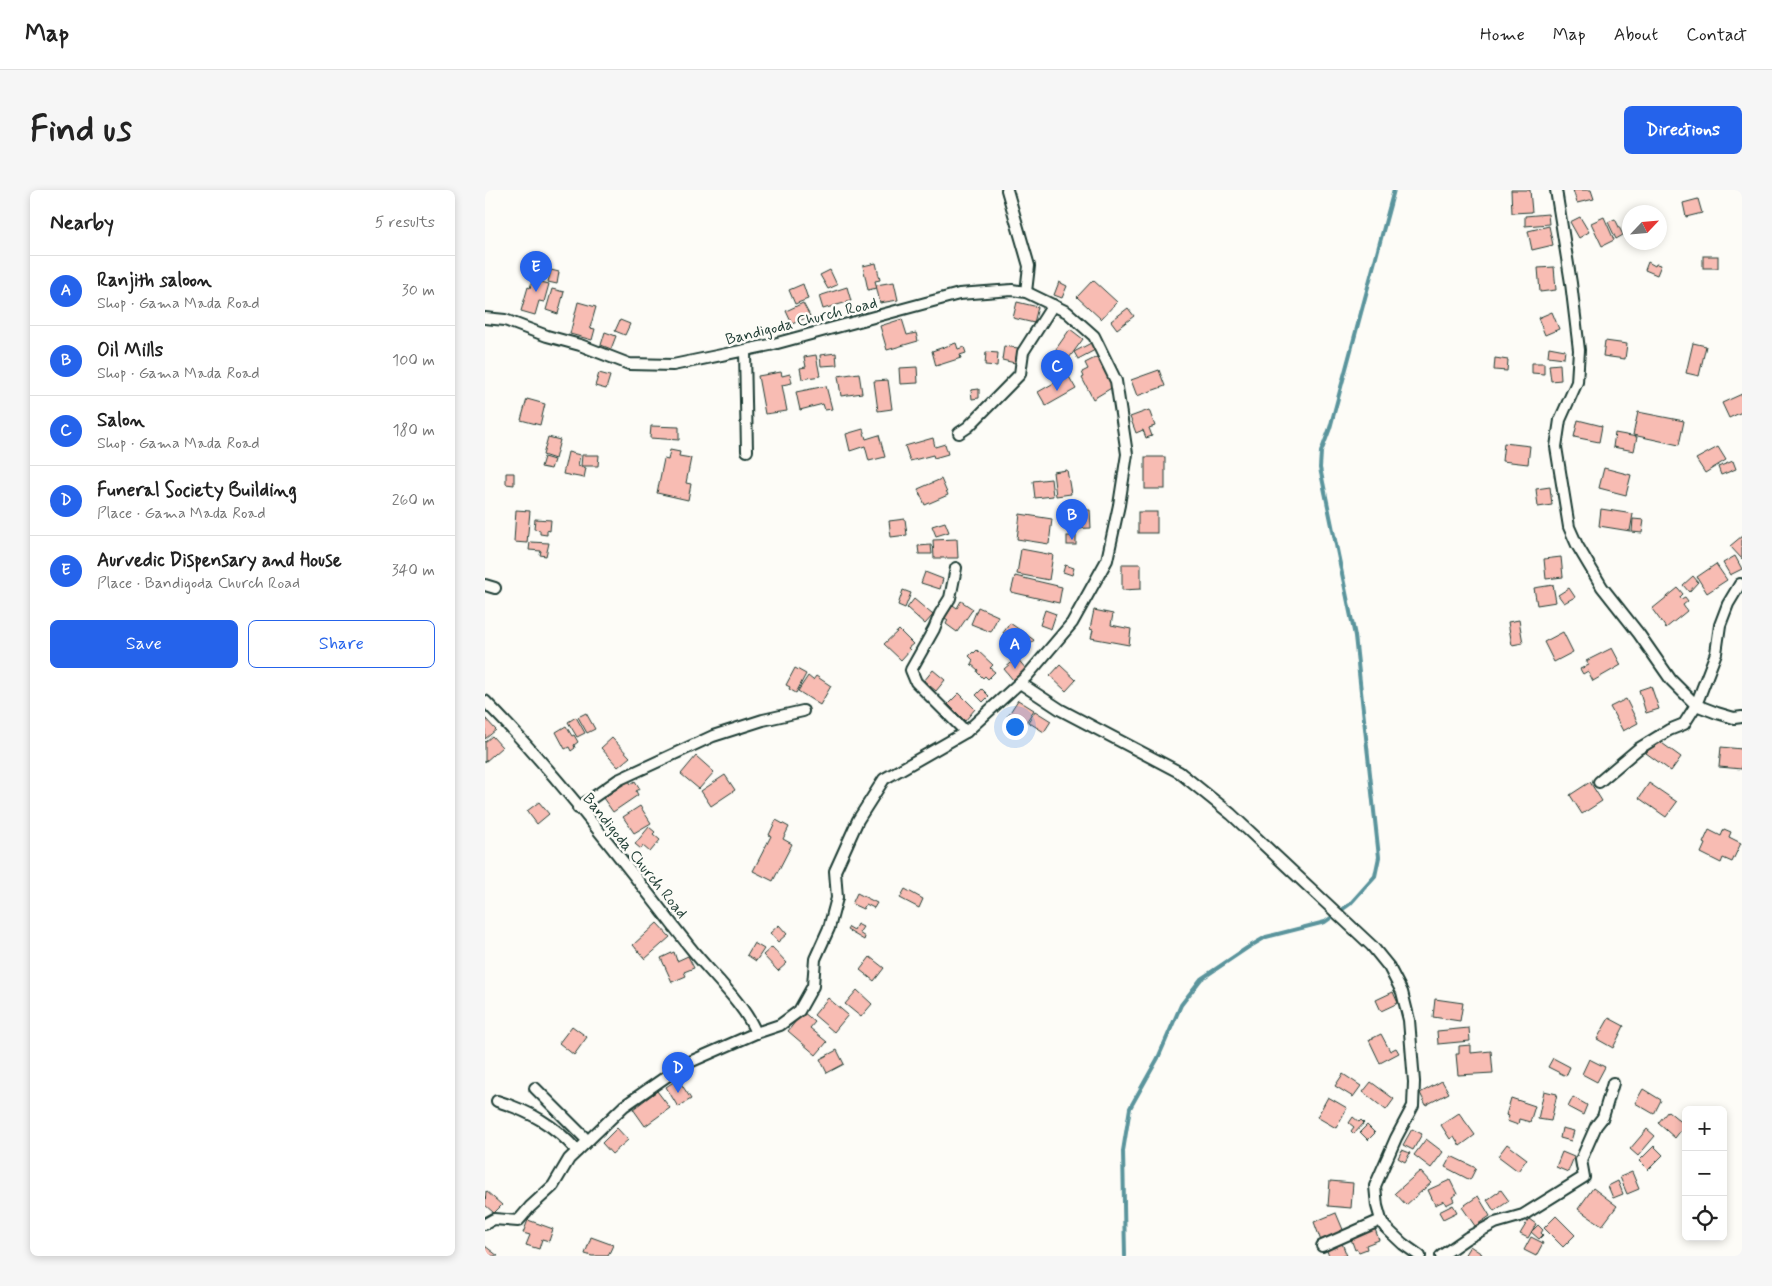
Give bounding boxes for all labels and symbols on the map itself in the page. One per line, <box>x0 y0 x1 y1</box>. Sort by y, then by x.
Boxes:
north arrow <box>1622 205 1667 250</box>
pin: E <box>520 251 552 292</box>
street label: Bandigoda Church Road <box>723 292 879 350</box>
pin: C <box>1041 350 1073 391</box>
pin: B <box>1056 499 1088 540</box>
pin: A <box>999 628 1031 669</box>
your location <box>1002 714 1028 740</box>
street label: Bandigoda Church Road <box>578 789 692 923</box>
pin: D <box>662 1052 694 1093</box>

